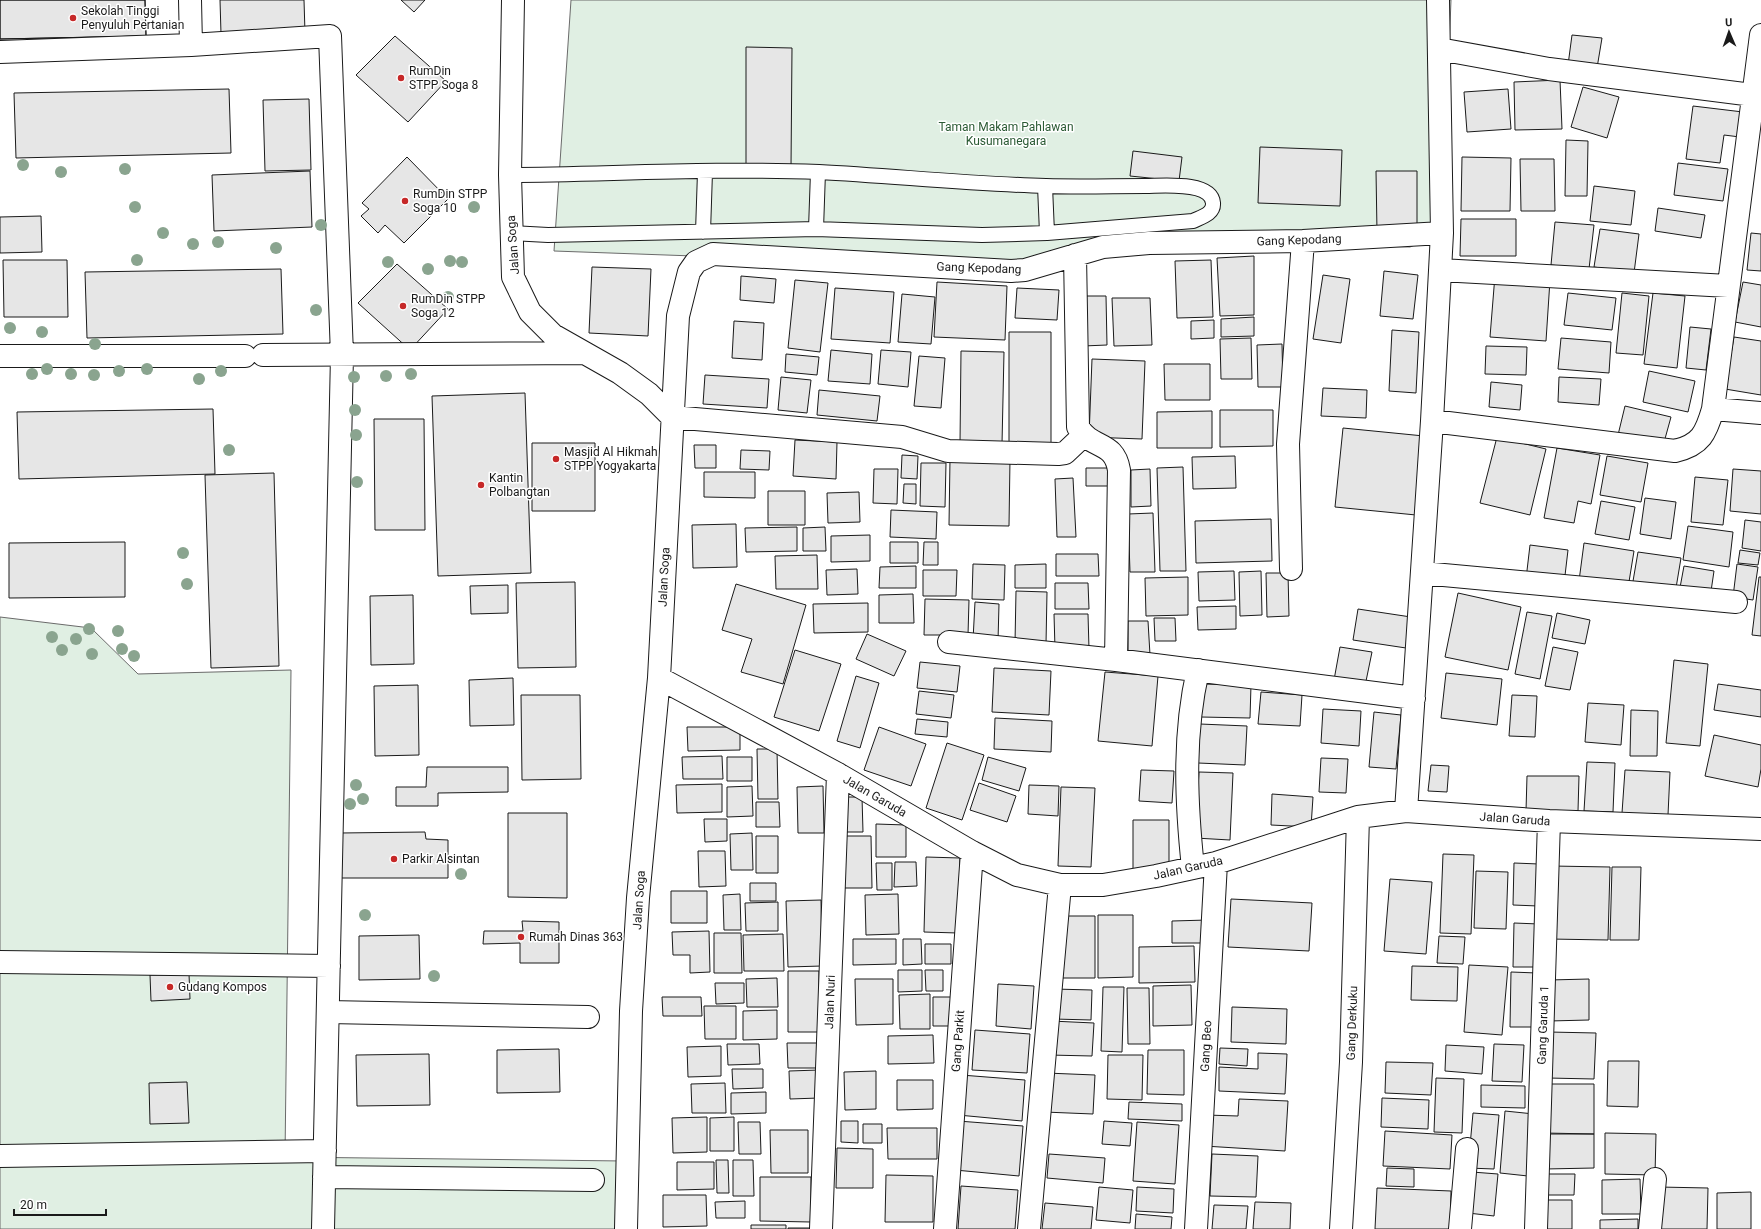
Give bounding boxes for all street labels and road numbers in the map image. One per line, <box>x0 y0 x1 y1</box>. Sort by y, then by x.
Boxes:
street label: Jalan Soga <box>504 215 522 275</box>
street label: Gang Kepodang <box>1256 232 1342 248</box>
street label: Gang Kepodang <box>936 260 1022 276</box>
street label: Jalan Soga <box>655 547 673 607</box>
street label: Jalan Garuda <box>841 772 909 820</box>
street label: Jalan Garuda <box>1479 810 1551 828</box>
street label: Jalan Garuda <box>1152 853 1224 883</box>
street label: Jalan Soga <box>630 870 648 930</box>
street label: Jalan Nuri <box>822 975 838 1029</box>
street label: Gang Derkuku <box>1344 985 1360 1061</box>
street label: Gang Garuda 1 <box>1535 985 1551 1065</box>
street label: Gang Parkit <box>949 1009 967 1072</box>
street label: Gang Beo <box>1198 1020 1214 1072</box>

